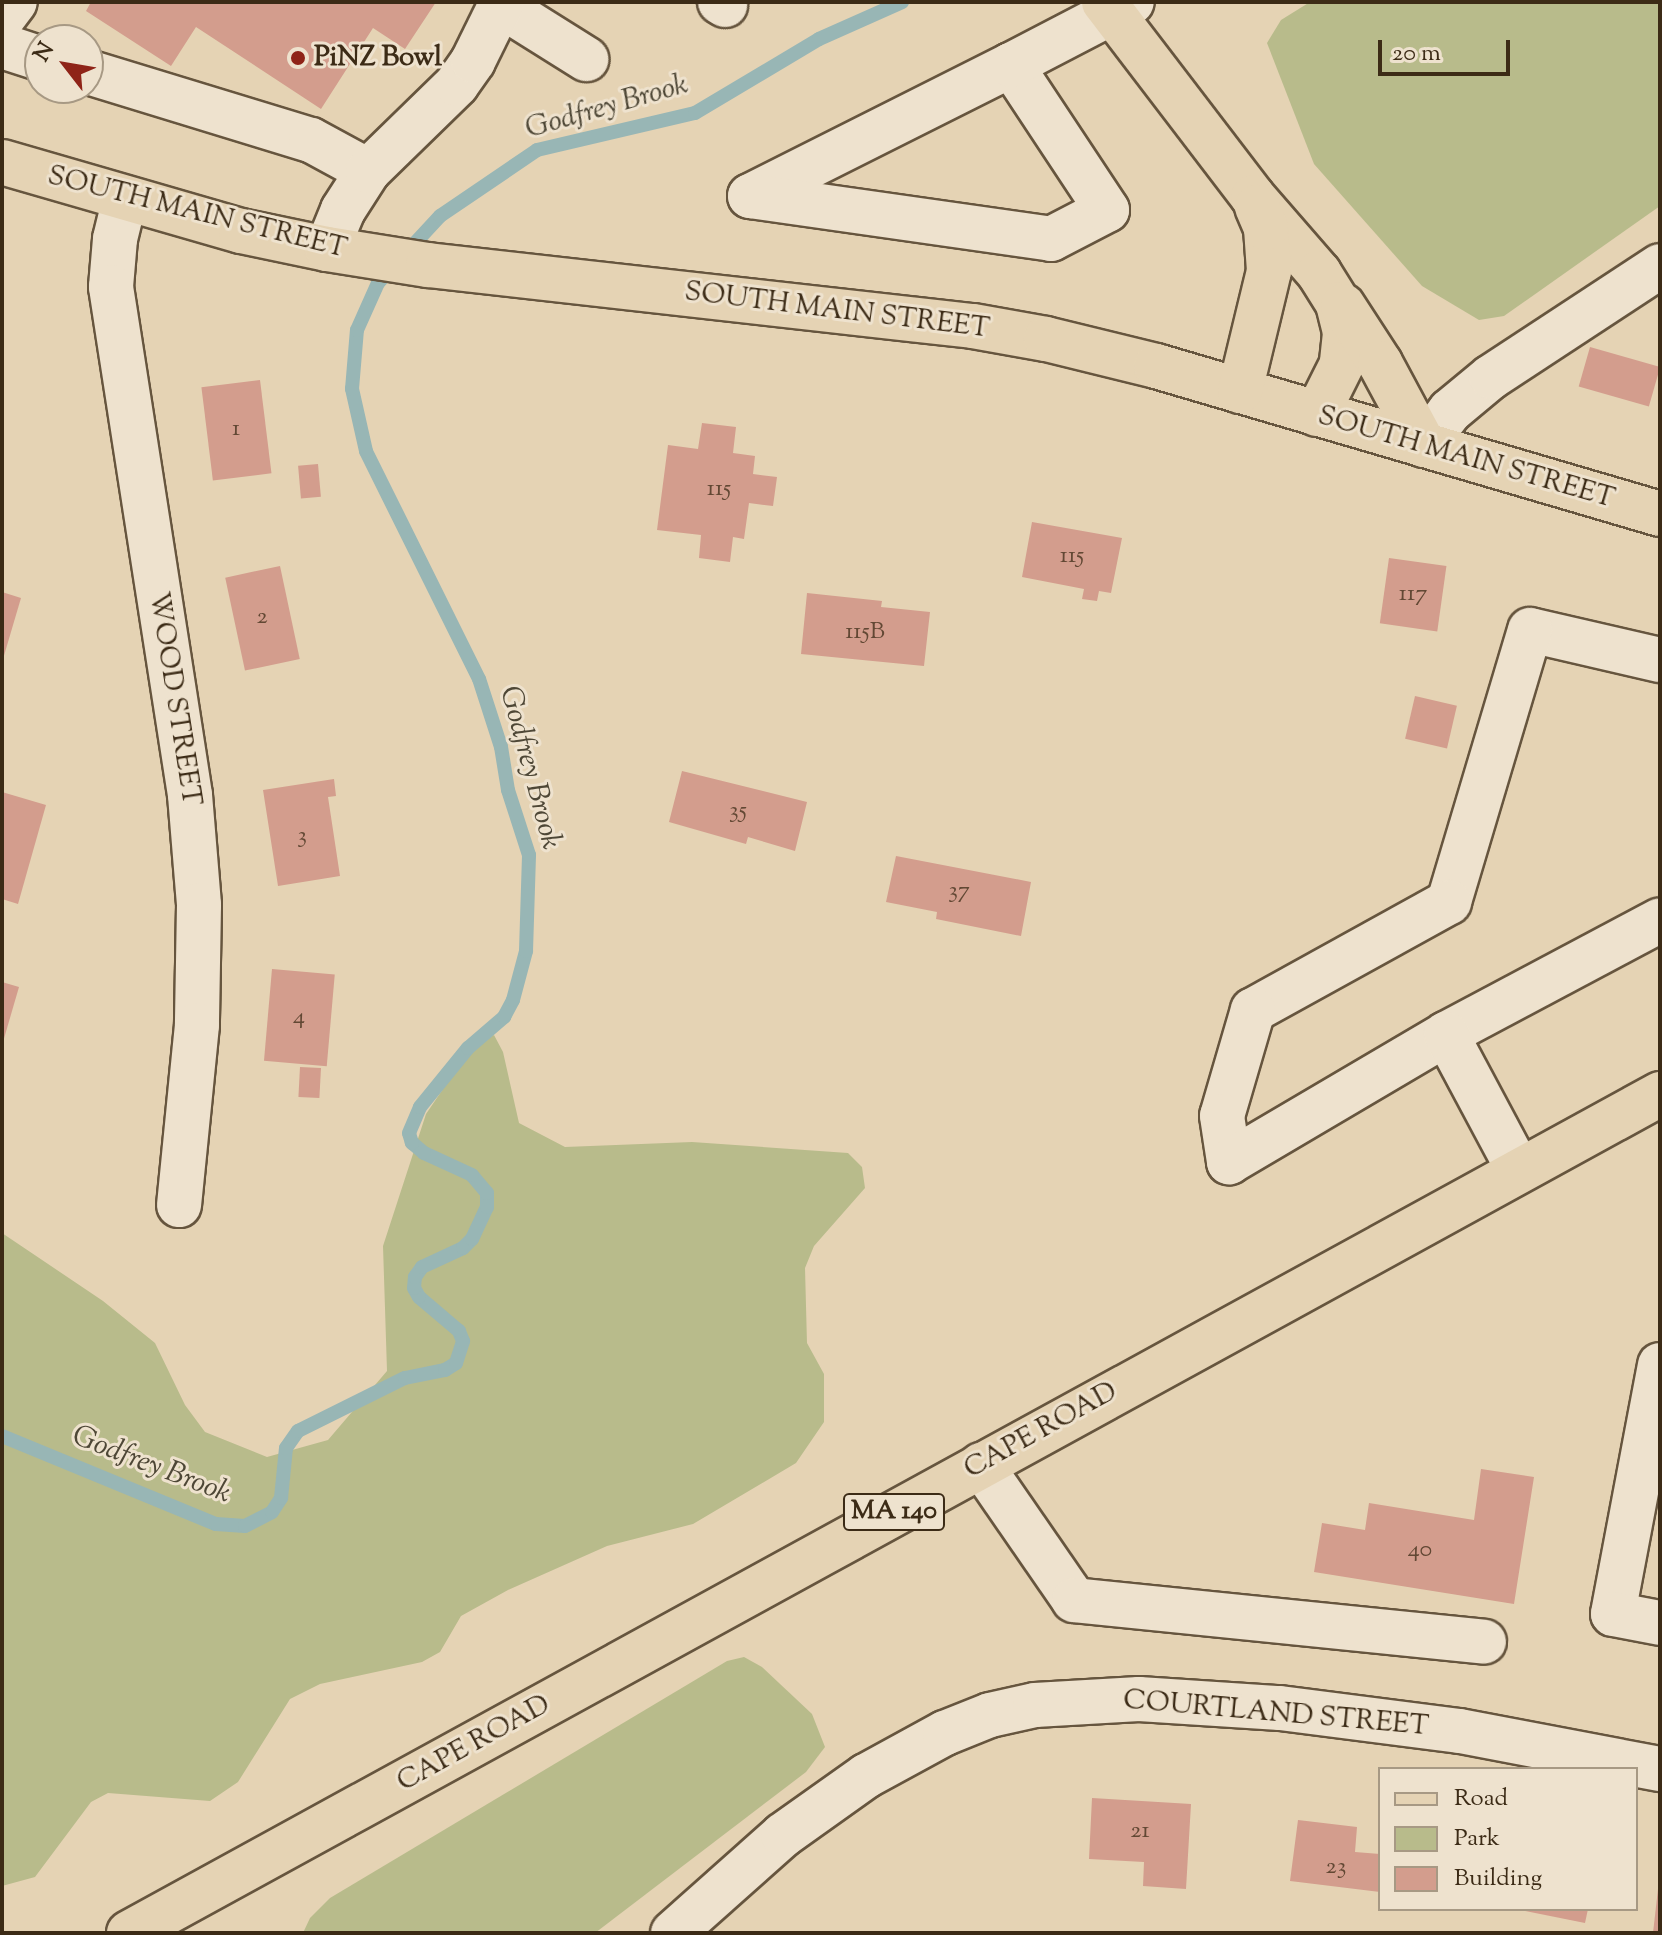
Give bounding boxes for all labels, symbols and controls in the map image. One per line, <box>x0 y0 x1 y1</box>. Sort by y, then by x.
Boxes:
north arrow <box>24 24 104 104</box>
scale bar <box>1382 24 1514 74</box>
text: N <box>27 37 63 68</box>
text: 20 m <box>1392 37 1441 71</box>
place label: PiNZ Bowl <box>314 41 442 75</box>
marker: PiNZ Bowl <box>289 49 307 67</box>
water label: Godfrey Brook <box>522 68 692 148</box>
street label: SOUTH MAIN STREET <box>44 160 350 266</box>
street label: SOUTH MAIN STREET <box>683 276 991 346</box>
street label: SOUTH MAIN STREET <box>1314 400 1618 516</box>
house number: 1 <box>232 416 240 444</box>
house number: 115 <box>707 476 731 504</box>
house number: 115 <box>1060 543 1084 571</box>
house number: 117 <box>1399 581 1427 609</box>
street label: WOOD STREET <box>140 590 208 808</box>
house number: 2 <box>256 604 268 632</box>
house number: 115B <box>845 619 885 647</box>
water label: Godfrey Brook <box>490 683 568 853</box>
house number: 35 <box>729 798 747 826</box>
house number: 3 <box>297 823 307 851</box>
house number: 37 <box>948 878 970 906</box>
house number: 4 <box>293 1004 305 1032</box>
street label: CAPE ROAD <box>959 1375 1123 1487</box>
water label: Godfrey Brook <box>66 1419 236 1513</box>
road number: MA 140 <box>842 1490 946 1534</box>
house number: 40 <box>1408 1537 1432 1565</box>
street label: COURTLAND STREET <box>1122 1684 1430 1744</box>
street label: CAPE ROAD <box>392 1688 556 1800</box>
legend <box>1378 1767 1638 1911</box>
text: Road <box>1454 1782 1508 1816</box>
house number: 21 <box>1130 1818 1150 1846</box>
text: Park <box>1454 1822 1500 1856</box>
house number: 23 <box>1326 1854 1346 1882</box>
text: Building <box>1454 1862 1542 1896</box>

